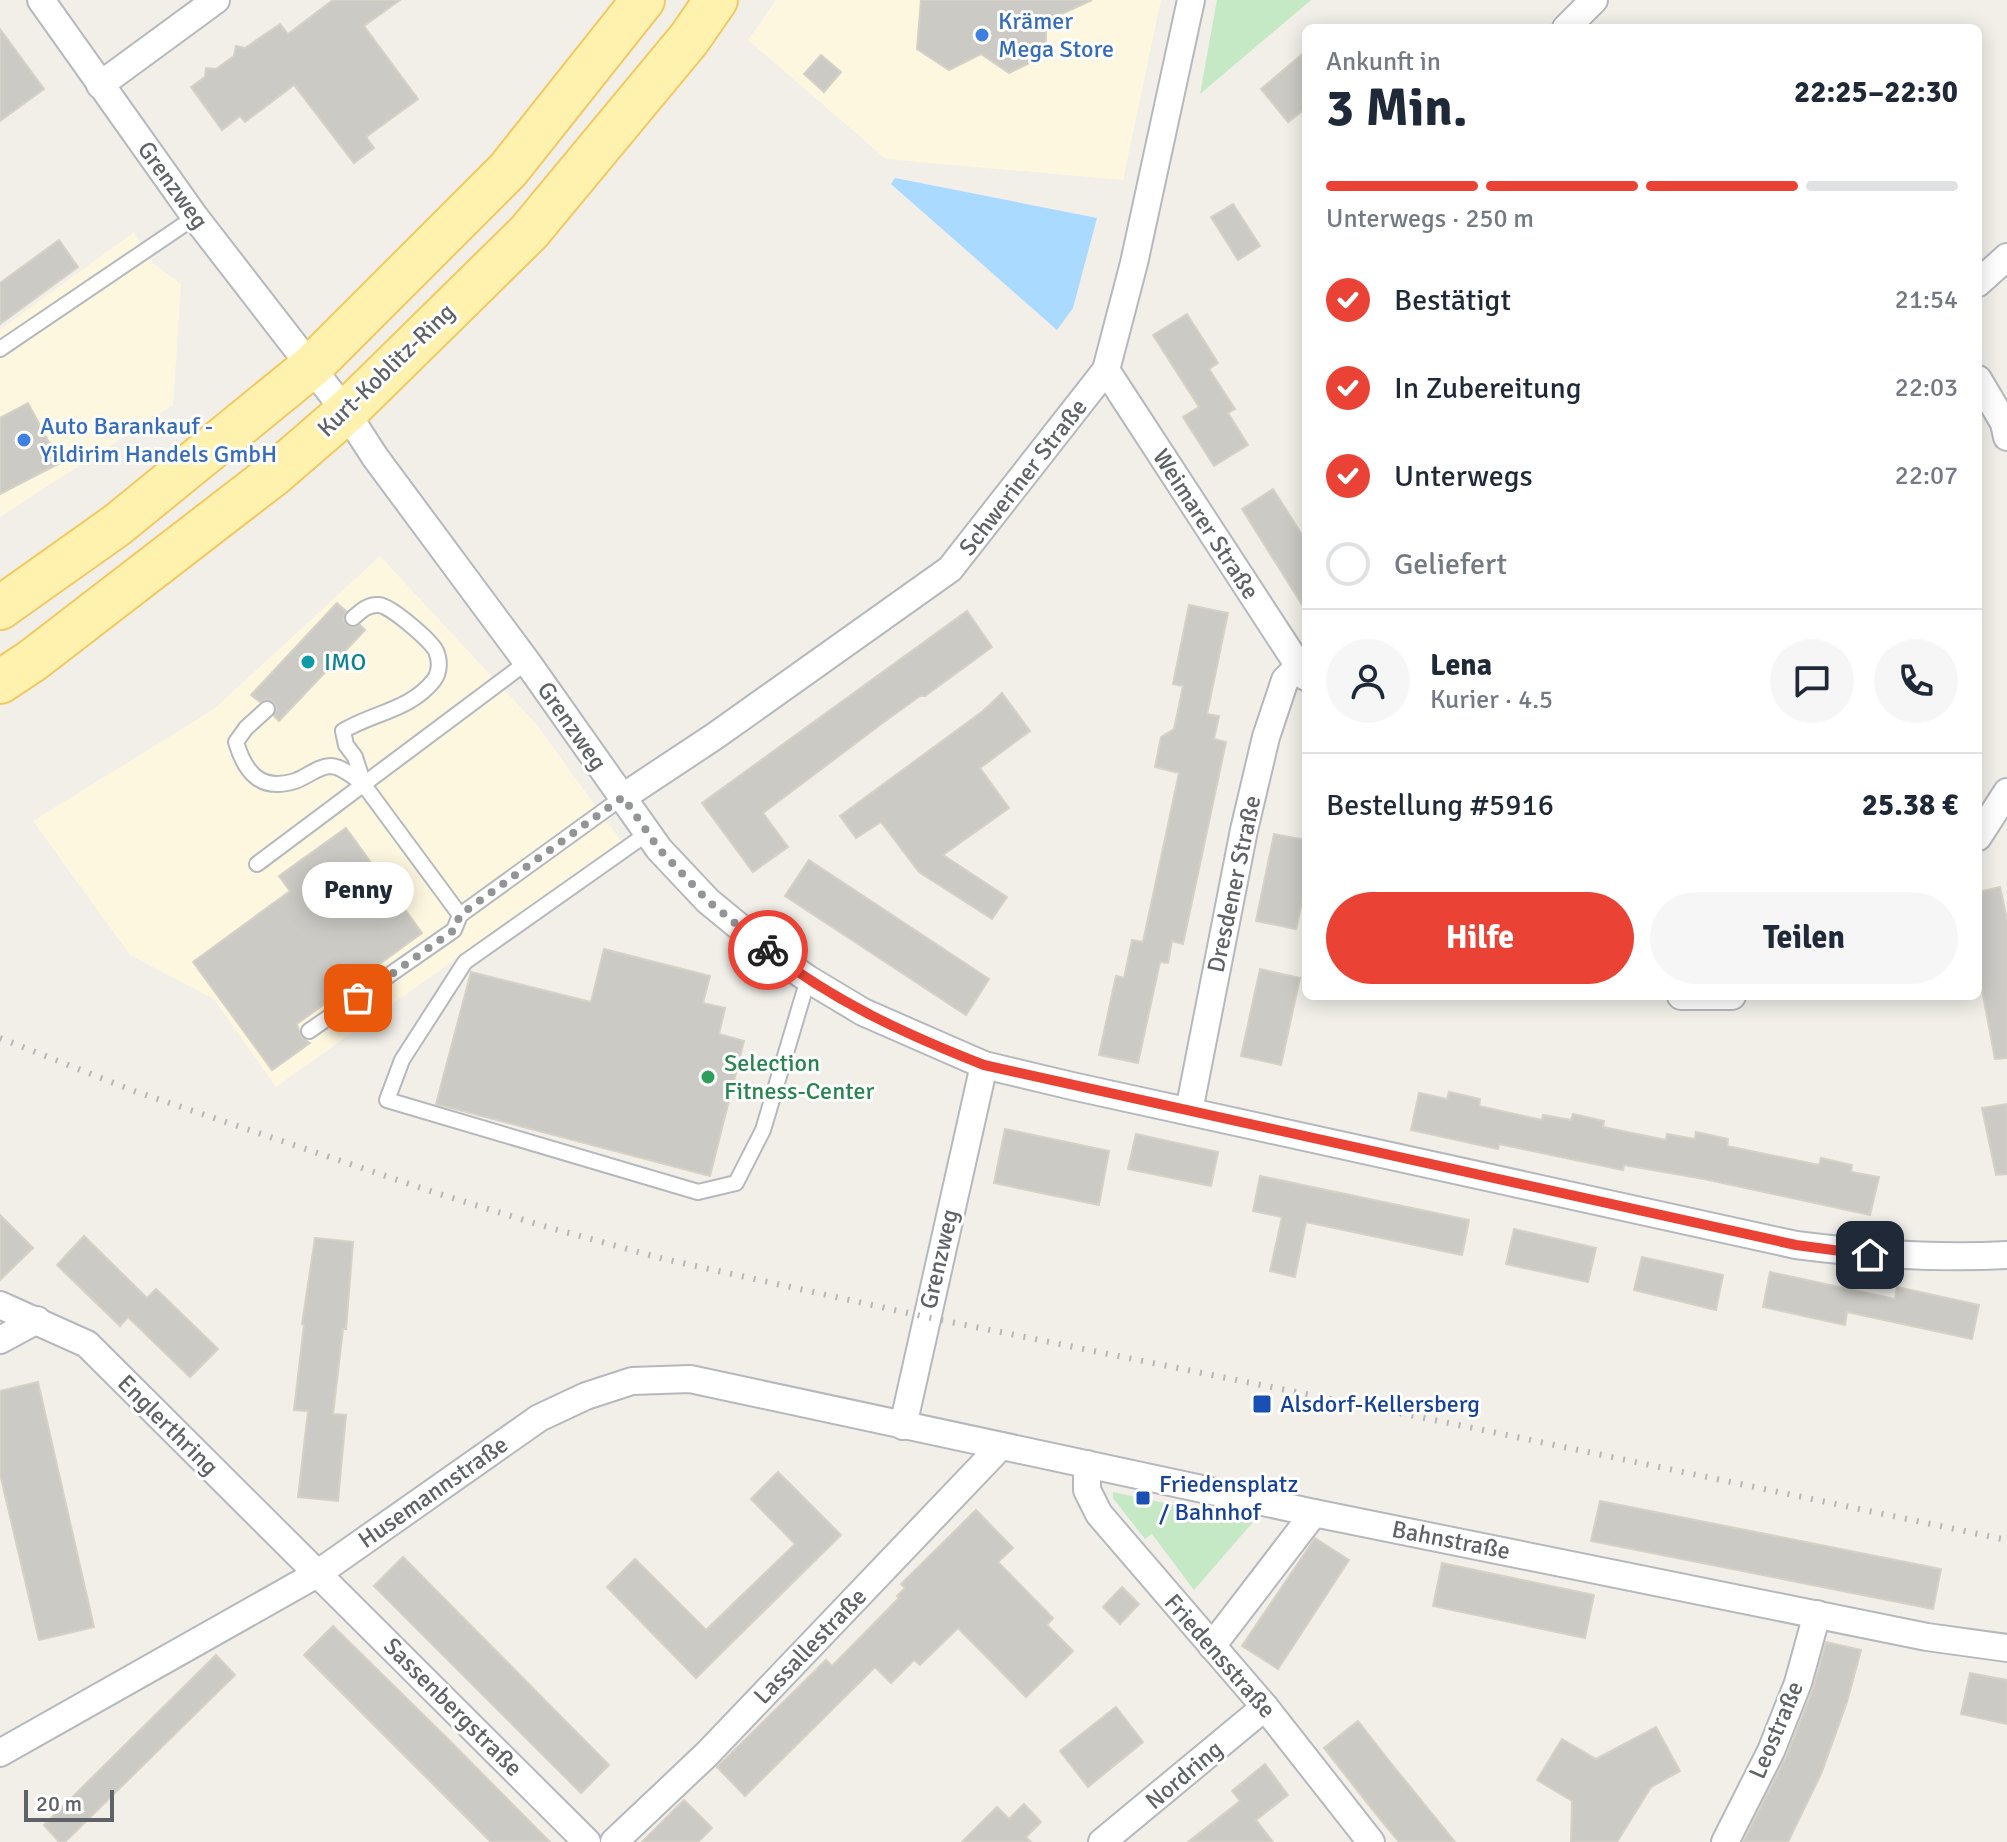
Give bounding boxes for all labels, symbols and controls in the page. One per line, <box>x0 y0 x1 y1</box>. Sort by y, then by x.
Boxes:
place label: Krämer Mega Store <box>998 6 1114 64</box>
marker: Krämer Mega Store <box>973 26 991 44</box>
text: Ankunft in <box>1326 46 1441 78</box>
text: 22:25–22:30 <box>1794 74 1958 111</box>
text: 3 Min. <box>1326 76 1468 140</box>
street label: Grenzweg <box>131 135 215 235</box>
text: Unterwegs · 250 m <box>1326 203 1534 235</box>
icon: check <box>1326 278 1370 322</box>
text: Bestätigt <box>1394 282 1511 319</box>
text: 21:54 <box>1895 284 1958 316</box>
street label: Kurt-Koblitz-Ring <box>311 297 461 443</box>
icon: check <box>1326 366 1370 410</box>
text: In Zubereitung <box>1394 370 1582 407</box>
text: 22:03 <box>1895 372 1958 404</box>
street label: Schweriner Straße <box>952 393 1094 561</box>
place label: Auto Barankauf - Yildirim Handels GmbH <box>40 411 277 469</box>
marker: Auto Barankauf - Yildirim Handels GmbH <box>15 431 33 449</box>
street label: Weimarer Straße <box>1146 443 1266 605</box>
icon: check <box>1326 454 1370 498</box>
text: Unterwegs <box>1394 458 1533 495</box>
text: 22:07 <box>1895 460 1958 492</box>
text: Geliefert <box>1394 546 1507 583</box>
button: person <box>1326 639 1410 723</box>
button: chat <box>1770 639 1854 723</box>
button: phone <box>1874 639 1958 723</box>
place label: IMO <box>324 647 366 677</box>
text: Lena <box>1430 647 1492 684</box>
marker: IMO <box>299 653 317 671</box>
street label: Grenzweg <box>531 676 613 776</box>
text: Kurier · 4.5 <box>1430 684 1553 716</box>
text: Bestellung #5916 <box>1326 787 1554 824</box>
text: 25.38 € <box>1862 787 1958 824</box>
street label: Dresdener Straße <box>1201 793 1267 975</box>
callout: Penny <box>302 862 414 918</box>
text: Penny <box>324 874 392 906</box>
button: Hilfe <box>1326 892 1634 984</box>
button: Teilen <box>1650 892 1958 984</box>
courier <box>728 910 808 990</box>
icon: bike <box>746 928 790 972</box>
pin <box>324 964 392 1032</box>
icon: bag <box>336 976 380 1020</box>
place label: Selection Fitness-Center <box>724 1048 874 1106</box>
marker: Selection Fitness-Center <box>699 1068 717 1086</box>
street label: Grenzweg <box>913 1206 965 1312</box>
pin <box>1836 1221 1904 1289</box>
icon: home <box>1848 1233 1892 1277</box>
street label: Englerthring <box>111 1368 225 1482</box>
place label: Alsdorf-Kellersberg <box>1280 1389 1480 1419</box>
marker: Alsdorf-Kellersberg <box>1251 1393 1273 1415</box>
street label: Husemannstraße <box>352 1429 514 1555</box>
place label: Friedensplatz / Bahnhof <box>1159 1469 1298 1527</box>
marker: Friedensplatz / Bahnhof <box>1134 1489 1152 1507</box>
street label: Bahnstraße <box>1389 1514 1513 1566</box>
street label: Lassallestraße <box>747 1582 873 1710</box>
street label: Friedensstraße <box>1158 1588 1282 1724</box>
street label: Sassenbergstraße <box>377 1631 529 1783</box>
street label: Leostraße <box>1742 1677 1810 1783</box>
street label: Nordring <box>1139 1734 1229 1816</box>
scale bar <box>24 1786 114 1822</box>
text: 20 m <box>36 1790 82 1817</box>

